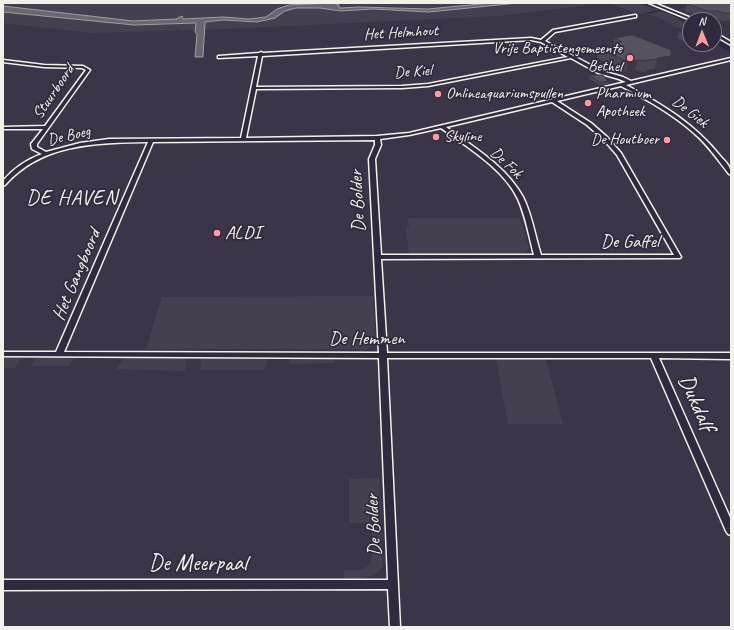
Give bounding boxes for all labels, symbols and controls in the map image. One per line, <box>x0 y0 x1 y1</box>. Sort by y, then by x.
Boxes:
north arrow <box>682 12 722 52</box>
text: N <box>698 14 705 28</box>
street label: Het Helmhout <box>363 21 439 45</box>
place label: Vrije Baptistengemeente Bethel <box>493 39 622 77</box>
marker: Vrije Baptistengemeente Bethel <box>625 53 635 63</box>
street label: Stuurboord <box>29 61 79 123</box>
street label: De Kiel <box>394 61 432 83</box>
place label: Onlineaquariumspullen <box>446 84 563 104</box>
place label: Pharmium Apotheek <box>596 84 651 122</box>
marker: Onlineaquariumspullen <box>433 89 443 99</box>
street label: De Giek <box>668 92 712 132</box>
marker: Pharmium Apotheek <box>583 98 593 108</box>
street label: De Boeg <box>46 122 92 150</box>
place label: Skyline <box>444 127 481 147</box>
place label: De Houtboer <box>591 130 659 150</box>
marker: Skyline <box>431 132 441 142</box>
marker: De Houtboer <box>662 135 672 145</box>
street label: De Fok <box>486 143 526 183</box>
street label: De Bolder <box>345 169 371 233</box>
district label: DE HAVEN <box>27 185 117 211</box>
place label: ALDI <box>225 222 261 244</box>
street label: Het Gangboord <box>48 226 106 324</box>
marker: ALDI <box>212 228 222 238</box>
street label: De Gaffel <box>601 231 659 253</box>
street label: De Hemmen <box>329 328 405 350</box>
street label: Dukdalf <box>671 370 721 436</box>
street label: De Bolder <box>361 493 387 557</box>
street label: De Meerpaal <box>149 550 247 578</box>

